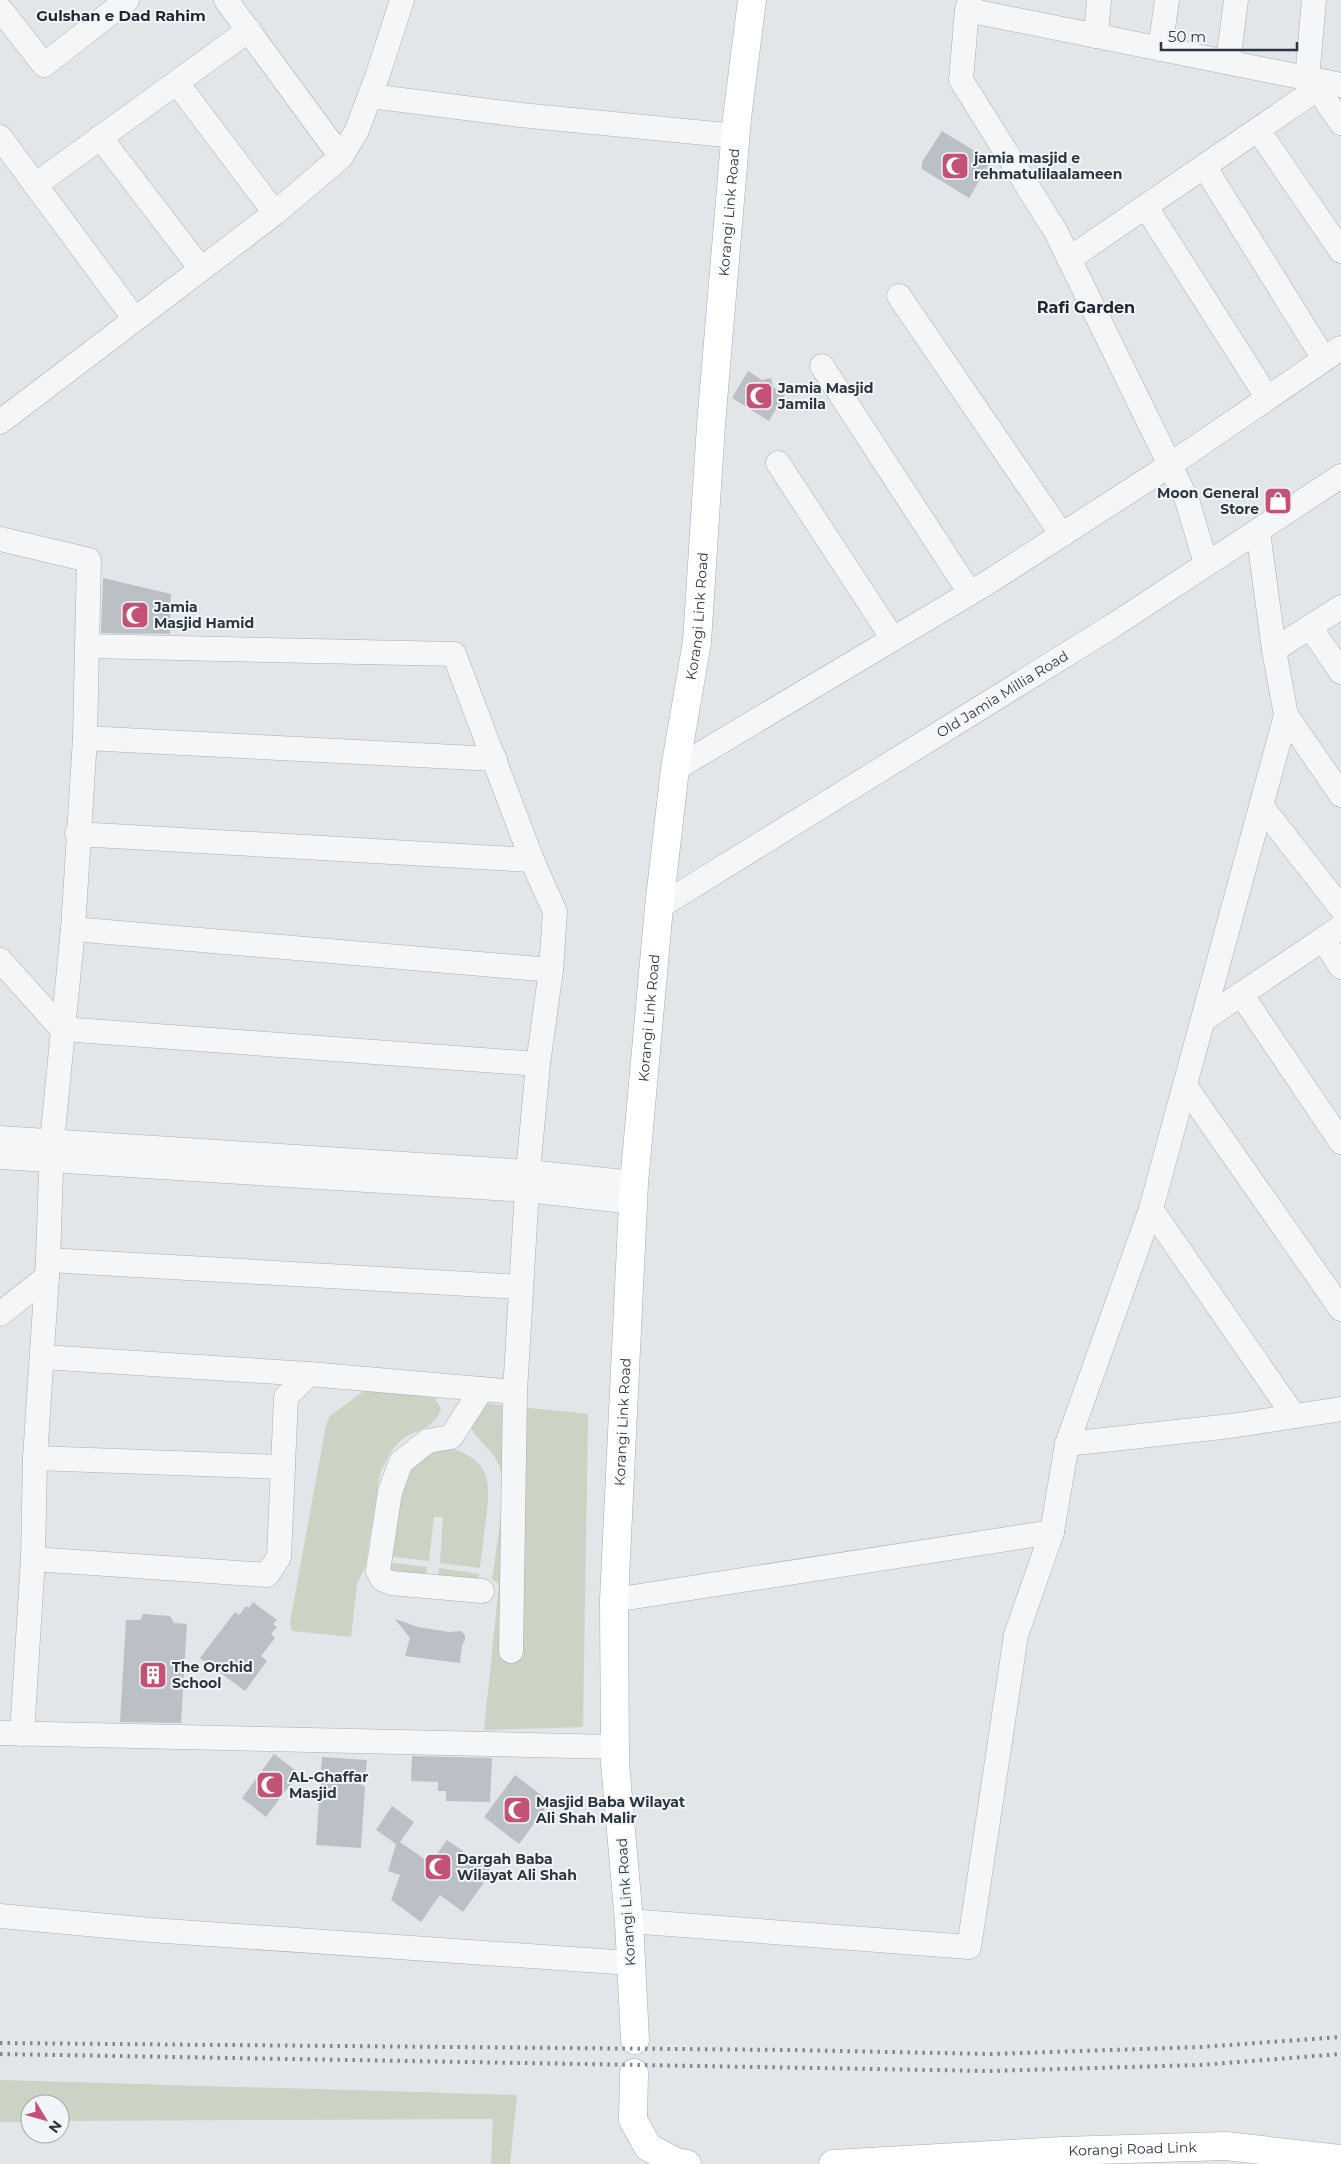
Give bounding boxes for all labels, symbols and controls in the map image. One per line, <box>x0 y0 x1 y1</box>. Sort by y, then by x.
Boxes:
district label: Gulshan e Dad Rahim <box>36 6 206 25</box>
scale bar <box>1161 20 1297 52</box>
text: 50 m <box>1168 27 1206 46</box>
street label: Korangi Link Road <box>715 148 743 277</box>
place label: jamia masjid e rehmatulilaalameen <box>972 149 1122 183</box>
mosque icon: jamia masjid e rehmatulilaalameen <box>940 151 970 181</box>
district label: Rafi Garden <box>1037 298 1135 317</box>
place label: Jamia Masjid Jamila <box>777 379 873 413</box>
mosque icon: Jamia Masjid Jamila <box>744 381 774 411</box>
place label: Moon General Store <box>1157 484 1259 518</box>
shop icon: Moon General Store <box>1263 486 1293 516</box>
street label: Korangi Link Road <box>682 552 712 681</box>
place label: Jamia Masjid Hamid <box>153 598 254 632</box>
mosque icon: Jamia Masjid Hamid <box>120 600 150 630</box>
street label: Old Jamia Millia Road <box>933 647 1072 742</box>
street label: Korangi Link Road <box>634 953 664 1083</box>
street label: Korangi Link Road <box>610 1357 635 1487</box>
place label: The Orchid School <box>172 1658 253 1692</box>
building icon: The Orchid School <box>138 1660 168 1690</box>
place label: AL-Ghaffar Masjid <box>288 1768 368 1802</box>
mosque icon: AL-Ghaffar Masjid <box>255 1770 285 1800</box>
place label: Masjid Baba Wilayat Ali Shah Malir <box>535 1793 685 1827</box>
mosque icon: Masjid Baba Wilayat Ali Shah Malir <box>502 1795 532 1825</box>
street label: Korangi Link Road <box>613 1837 639 1967</box>
place label: Dargah Baba Wilayat Ali Shah <box>457 1850 577 1884</box>
mosque icon: Dargah Baba Wilayat Ali Shah <box>423 1852 453 1882</box>
north arrow <box>20 2094 70 2144</box>
text: N <box>45 2117 66 2137</box>
street label: Korangi Road Link <box>1068 2138 1198 2160</box>

